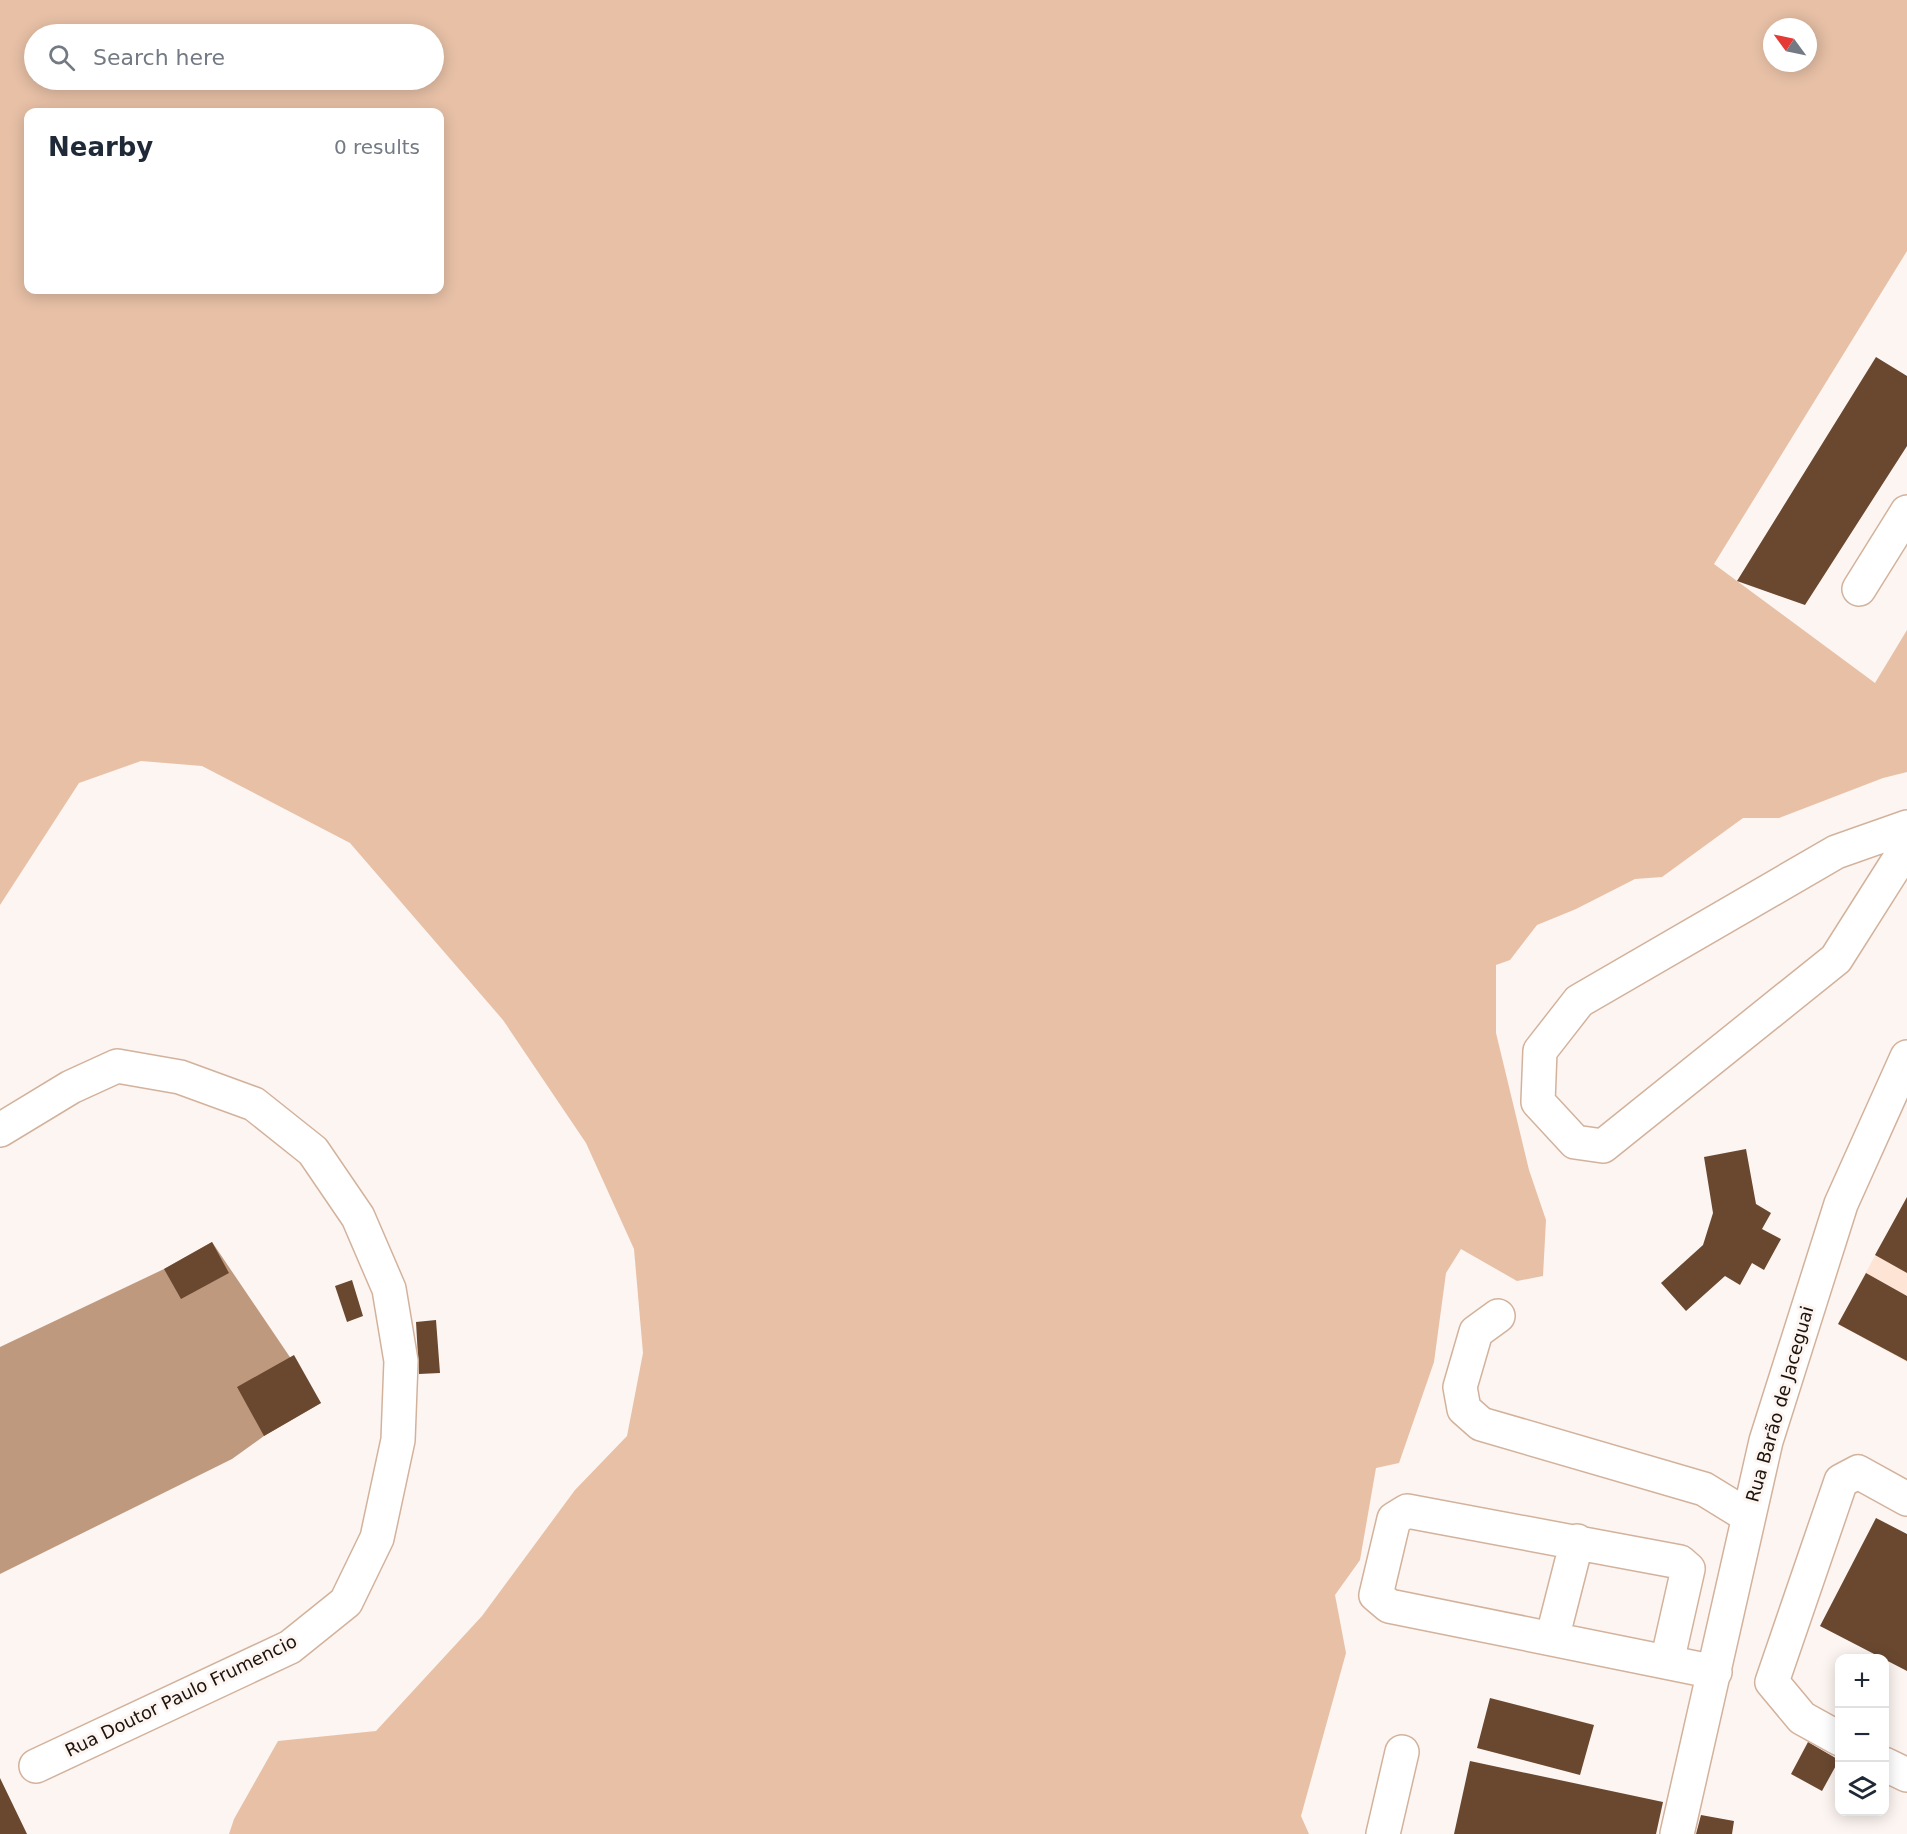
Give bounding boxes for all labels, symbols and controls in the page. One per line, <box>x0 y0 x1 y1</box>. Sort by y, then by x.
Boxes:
north arrow <box>1763 18 1817 72</box>
search box <box>24 24 444 90</box>
icon: search <box>45 41 78 74</box>
text: Search here <box>93 45 225 70</box>
text: Nearby <box>48 132 153 162</box>
text: 0 results <box>334 135 420 159</box>
street label: Rua Barão de Jaceguai <box>1741 1303 1818 1504</box>
street label: Rua Doutor Paulo Frumencio <box>61 1630 300 1761</box>
map controls <box>1835 1654 1889 1816</box>
button: + <box>1835 1654 1889 1708</box>
button: − <box>1835 1708 1889 1762</box>
button: layers <box>1835 1762 1889 1816</box>

